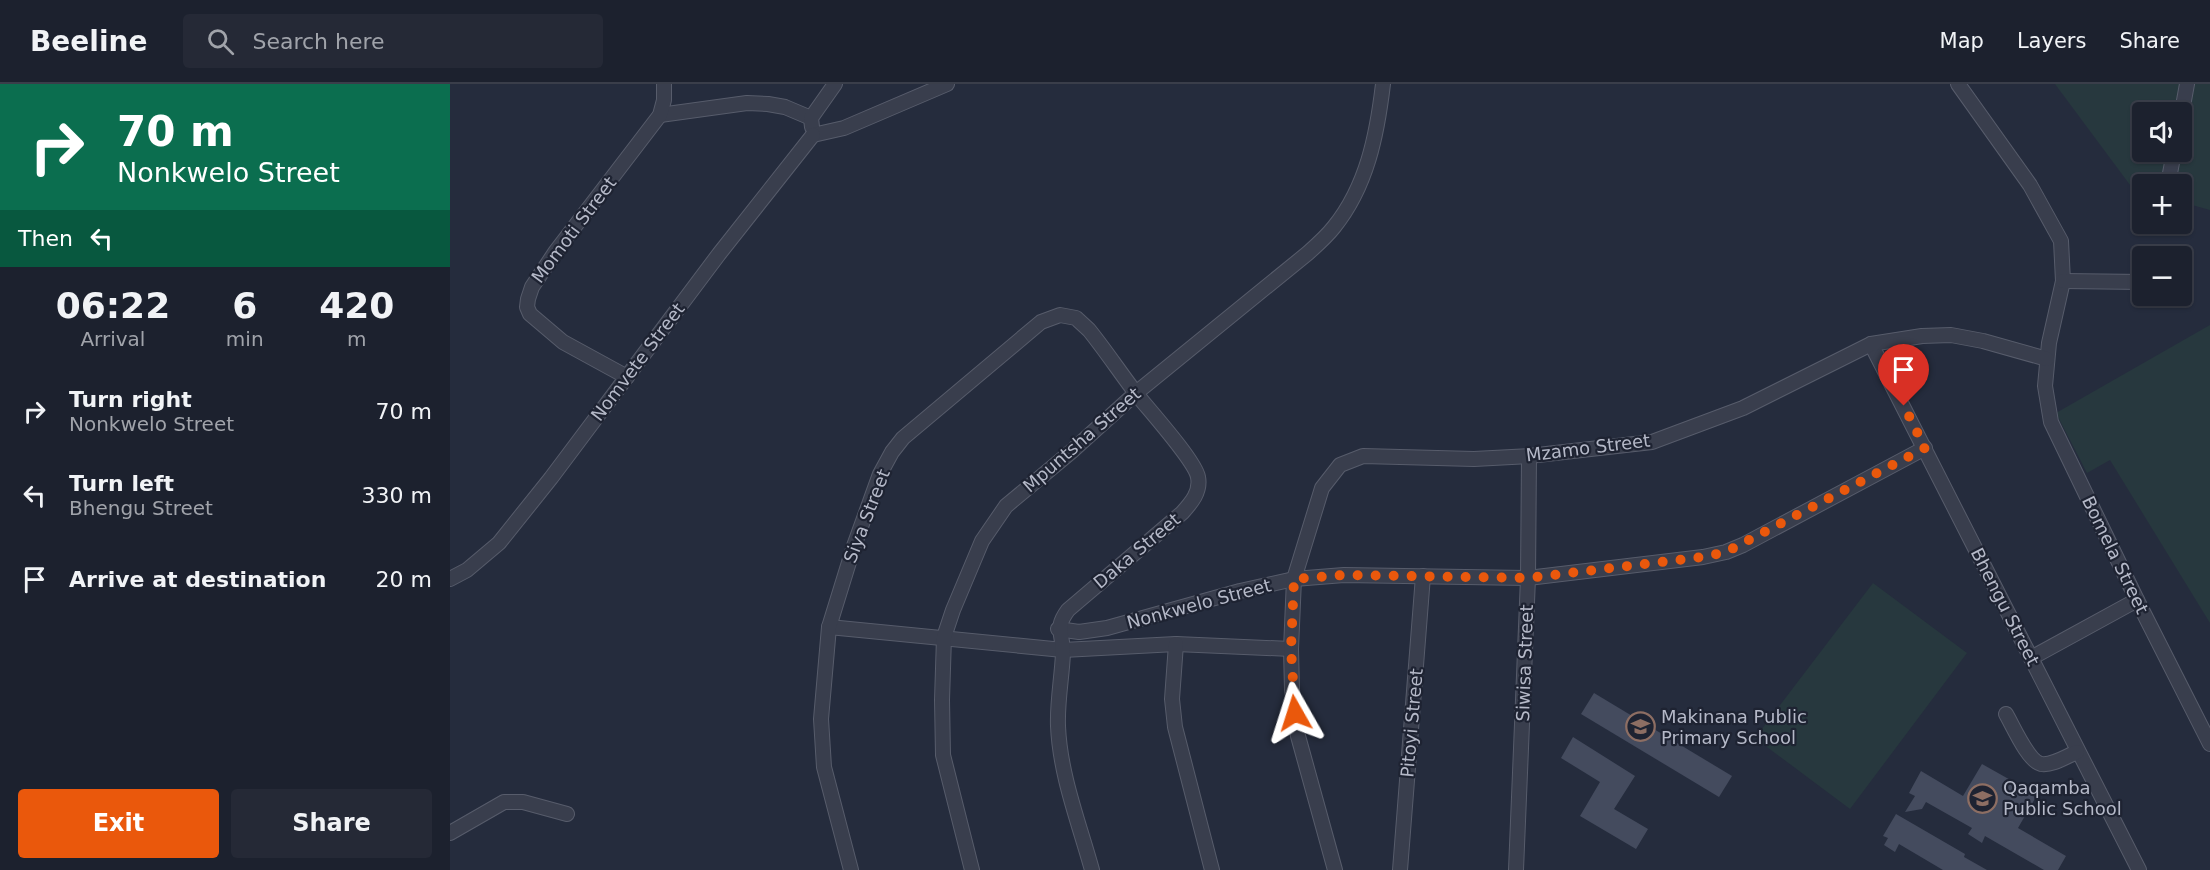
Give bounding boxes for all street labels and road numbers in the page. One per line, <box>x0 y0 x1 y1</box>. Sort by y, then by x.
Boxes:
street label: Momoti Street <box>527 172 620 287</box>
street label: Nomvete Street <box>586 299 689 425</box>
street label: Mpuntsha Street <box>1019 383 1145 496</box>
street label: Mzamo Street <box>1525 429 1651 466</box>
street label: Siya Street <box>839 466 894 566</box>
street label: Bomela Street <box>2078 492 2153 617</box>
street label: Daka Street <box>1089 508 1184 593</box>
street label: Bhengu Street <box>1967 544 2044 669</box>
street label: Nonkwelo Street <box>1124 574 1273 633</box>
street label: Siwisa Street <box>1512 604 1537 722</box>
street label: Pitoyi Street <box>1396 667 1427 778</box>

